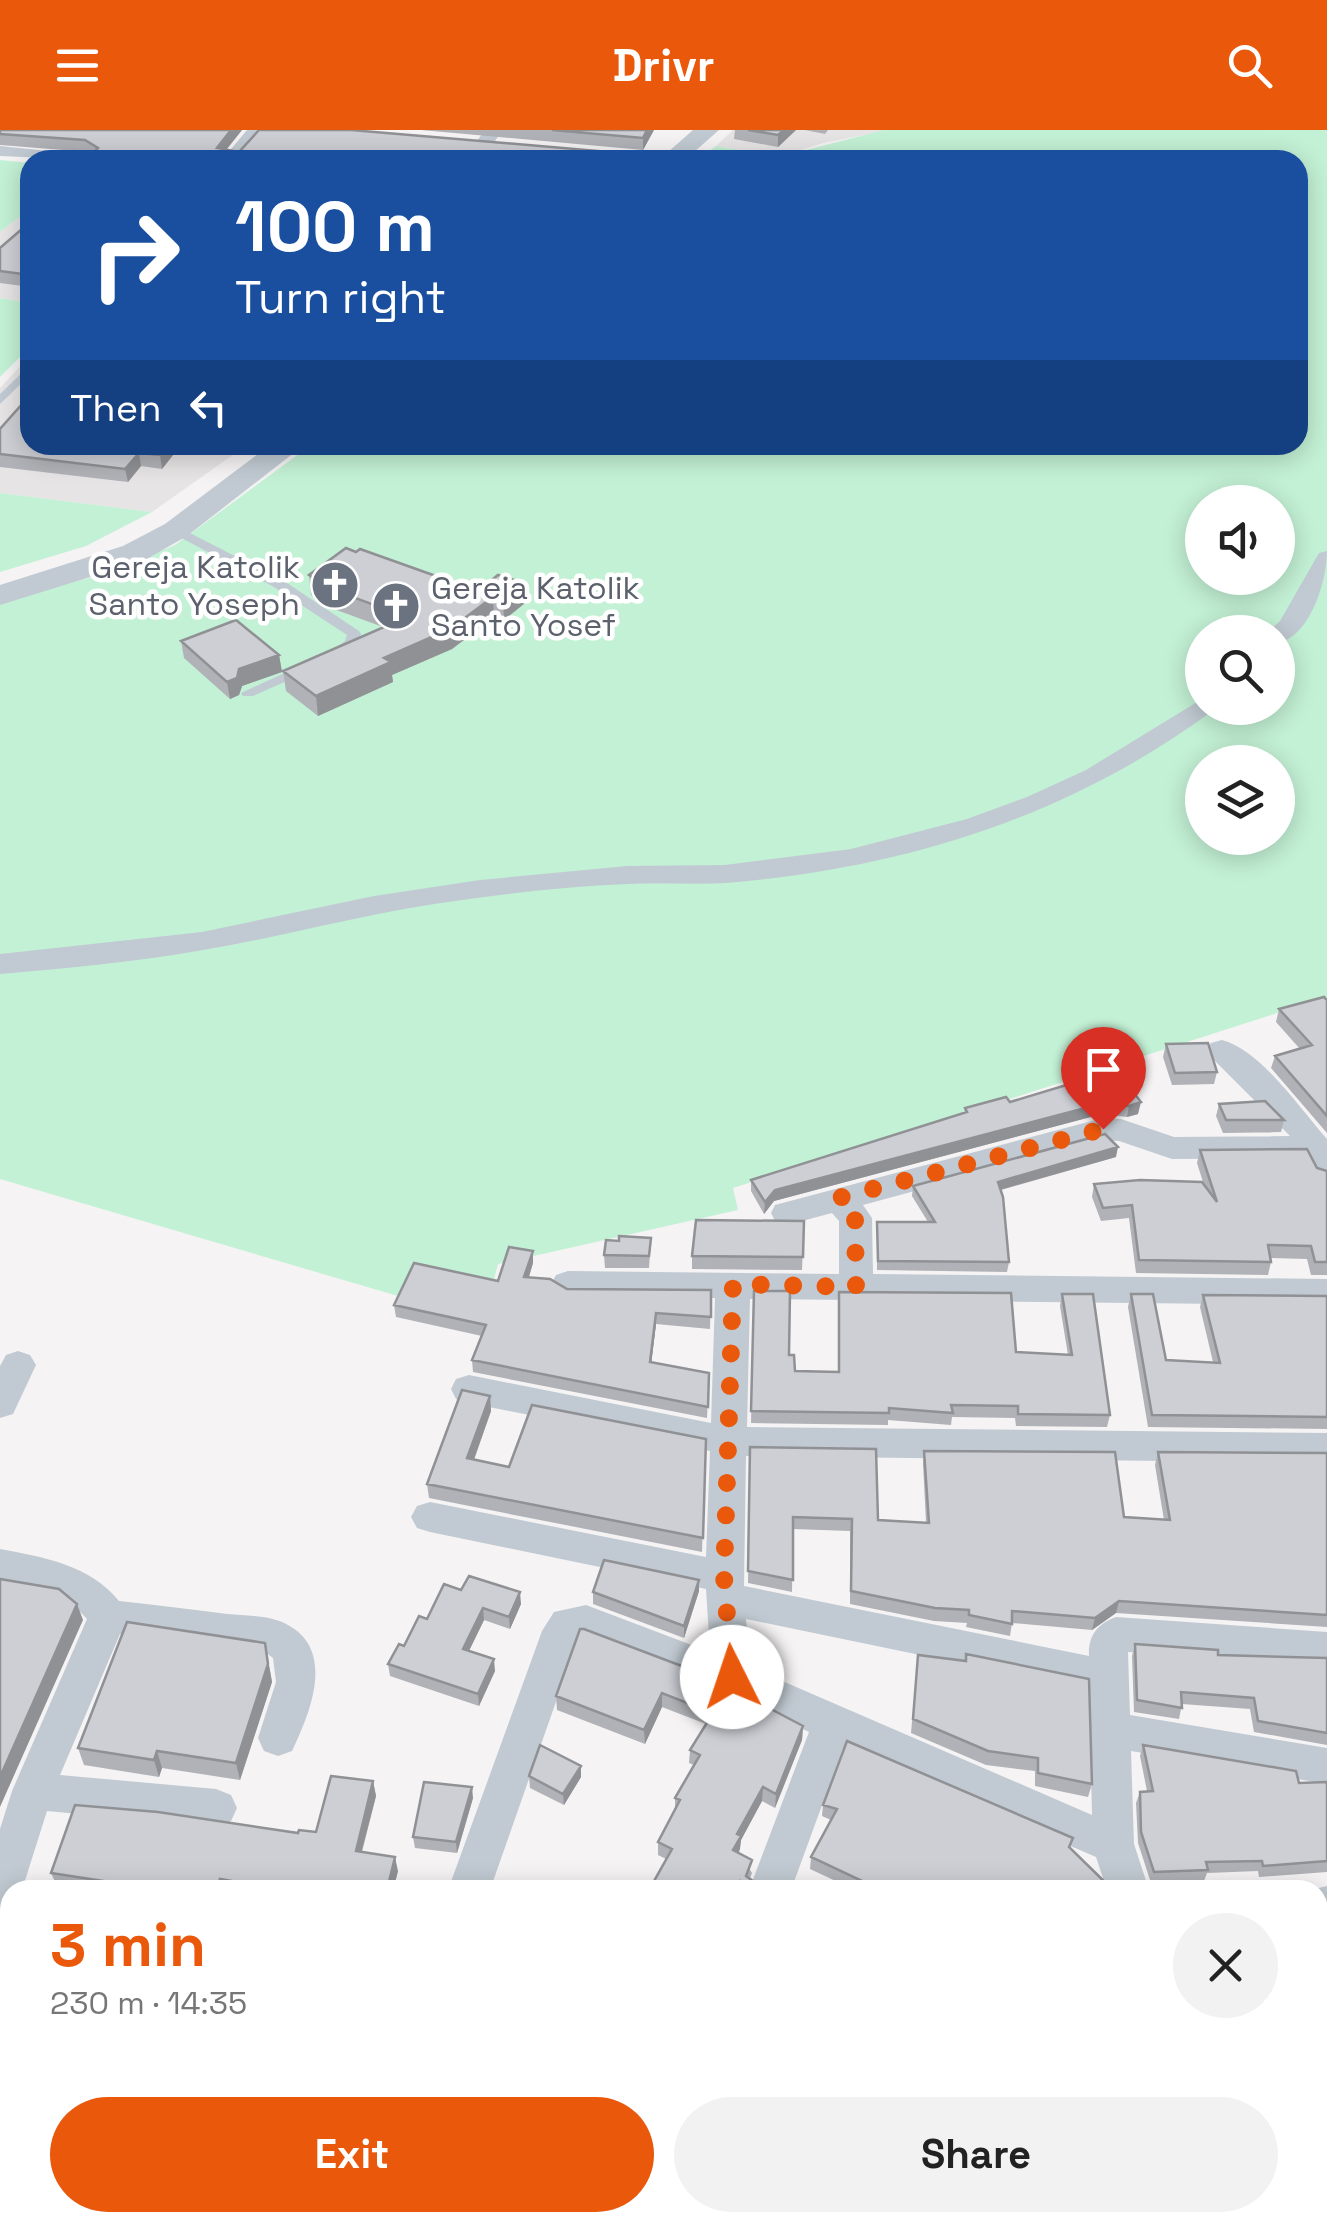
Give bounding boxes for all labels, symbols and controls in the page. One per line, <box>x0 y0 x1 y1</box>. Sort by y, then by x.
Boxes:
text: Drivr <box>612 37 715 94</box>
icon: menu <box>50 38 105 93</box>
icon: search <box>1222 38 1277 93</box>
text: 100 m <box>235 182 435 271</box>
icon: right <box>70 190 200 320</box>
text: Turn right <box>235 269 446 326</box>
icon: left <box>181 380 236 435</box>
text: Then <box>70 384 161 432</box>
map controls <box>1185 485 1295 855</box>
button: sound <box>1185 485 1295 595</box>
place label: Gereja Katolik Santo Yoseph <box>89 547 300 624</box>
church icon: Gereja Katolik Santo Yoseph <box>309 559 361 611</box>
place label: Gereja Katolik Santo Yosef <box>431 568 640 645</box>
church icon: Gereja Katolik Santo Yosef <box>370 580 422 632</box>
button: search <box>1185 615 1295 725</box>
button: layers <box>1185 745 1295 855</box>
pin <box>1061 1027 1146 1130</box>
icon: arrive <box>1076 1042 1131 1097</box>
position arrow <box>680 1625 784 1729</box>
text: 3 min <box>50 1907 206 1984</box>
button: close <box>1173 1913 1278 2018</box>
text: 230 m · 14:35 <box>50 1983 247 2023</box>
button: Exit <box>50 2097 654 2212</box>
button: Share <box>674 2097 1278 2212</box>

